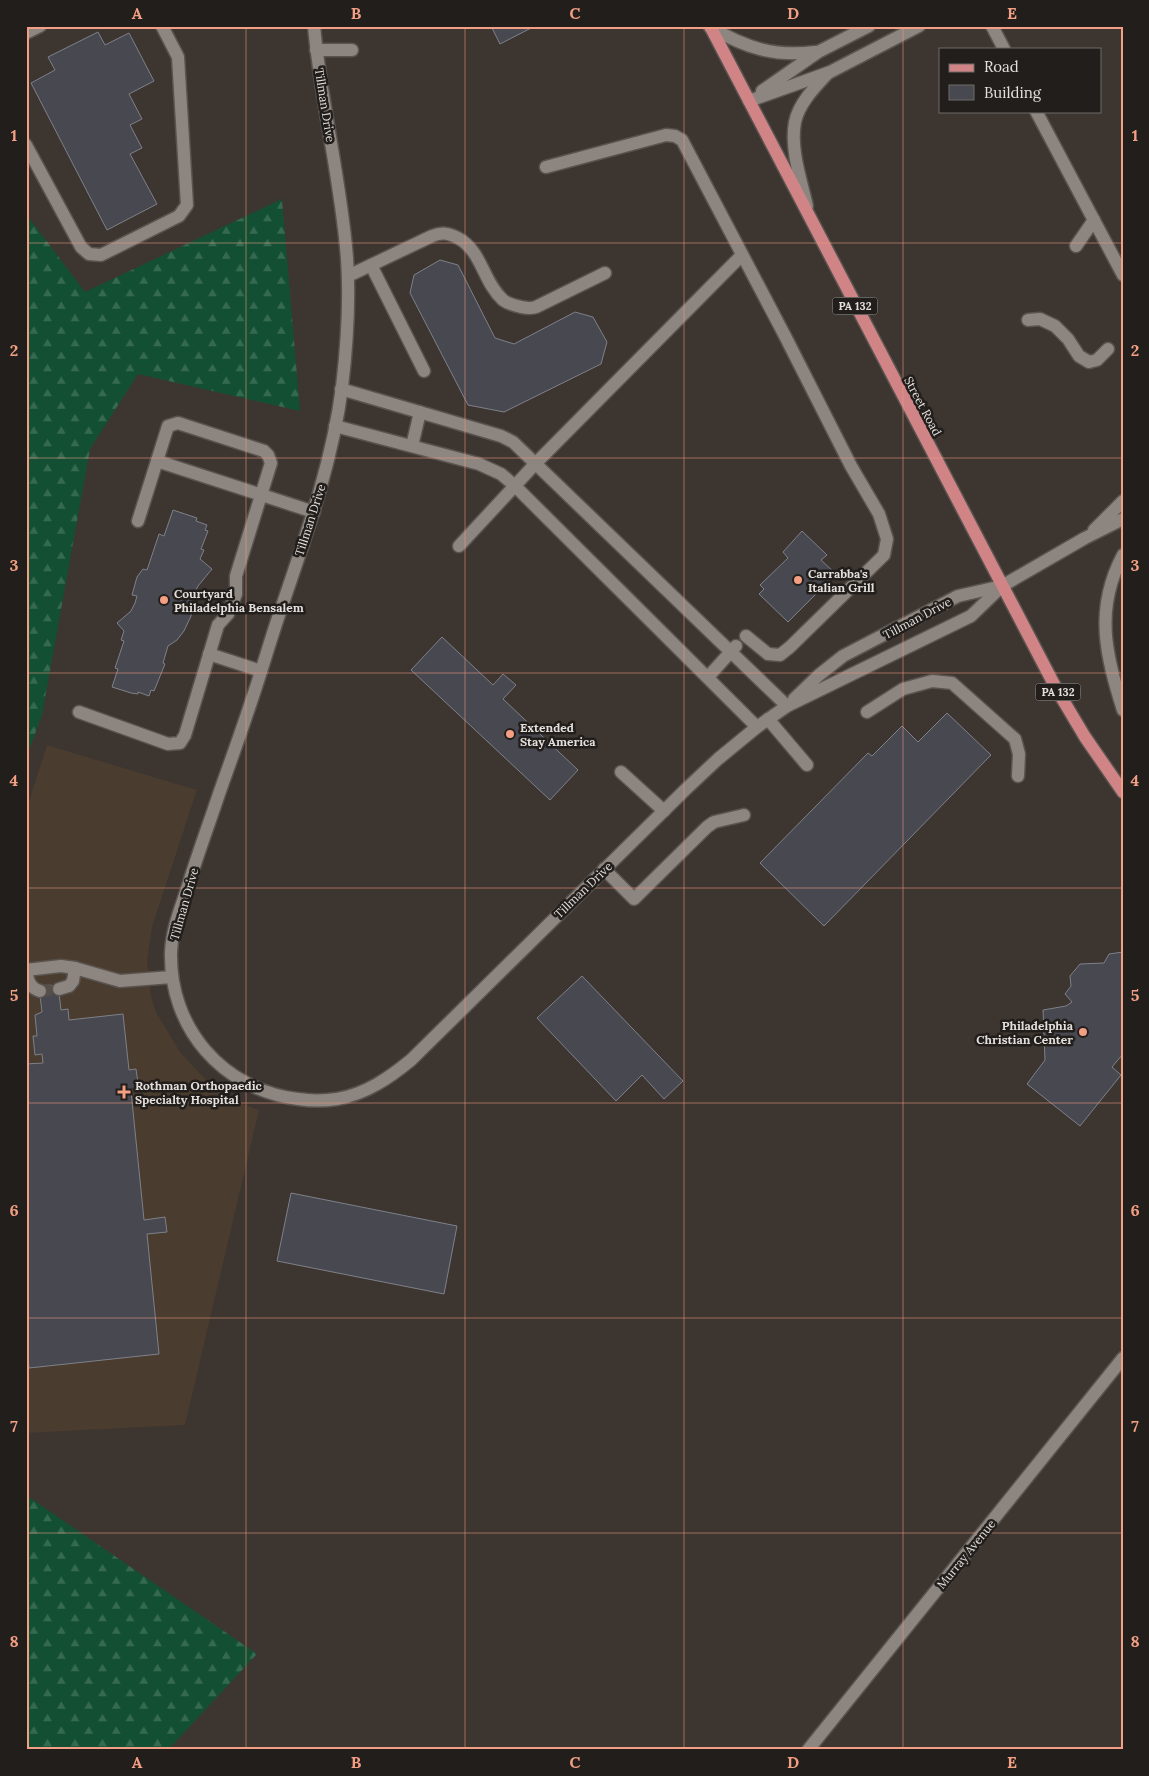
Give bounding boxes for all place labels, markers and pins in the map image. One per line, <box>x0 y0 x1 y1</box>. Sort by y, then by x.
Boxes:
place label: Carrabba's Italian Grill <box>808 566 875 595</box>
marker: Carrabba's Italian Grill <box>792 574 804 586</box>
place label: Courtyard Philadelphia Bensalem <box>174 586 304 615</box>
marker: Courtyard Philadelphia Bensalem <box>158 594 170 606</box>
place label: Extended Stay America <box>520 720 596 749</box>
marker: Extended Stay America <box>504 728 516 740</box>
place label: Philadelphia Christian Center <box>976 1018 1074 1047</box>
marker: Philadelphia Christian Center <box>1077 1026 1089 1038</box>
place label: Rothman Orthopaedic Specialty Hospital <box>135 1078 263 1107</box>
marker: Rothman Orthopaedic Specialty Hospital <box>117 1085 131 1099</box>

